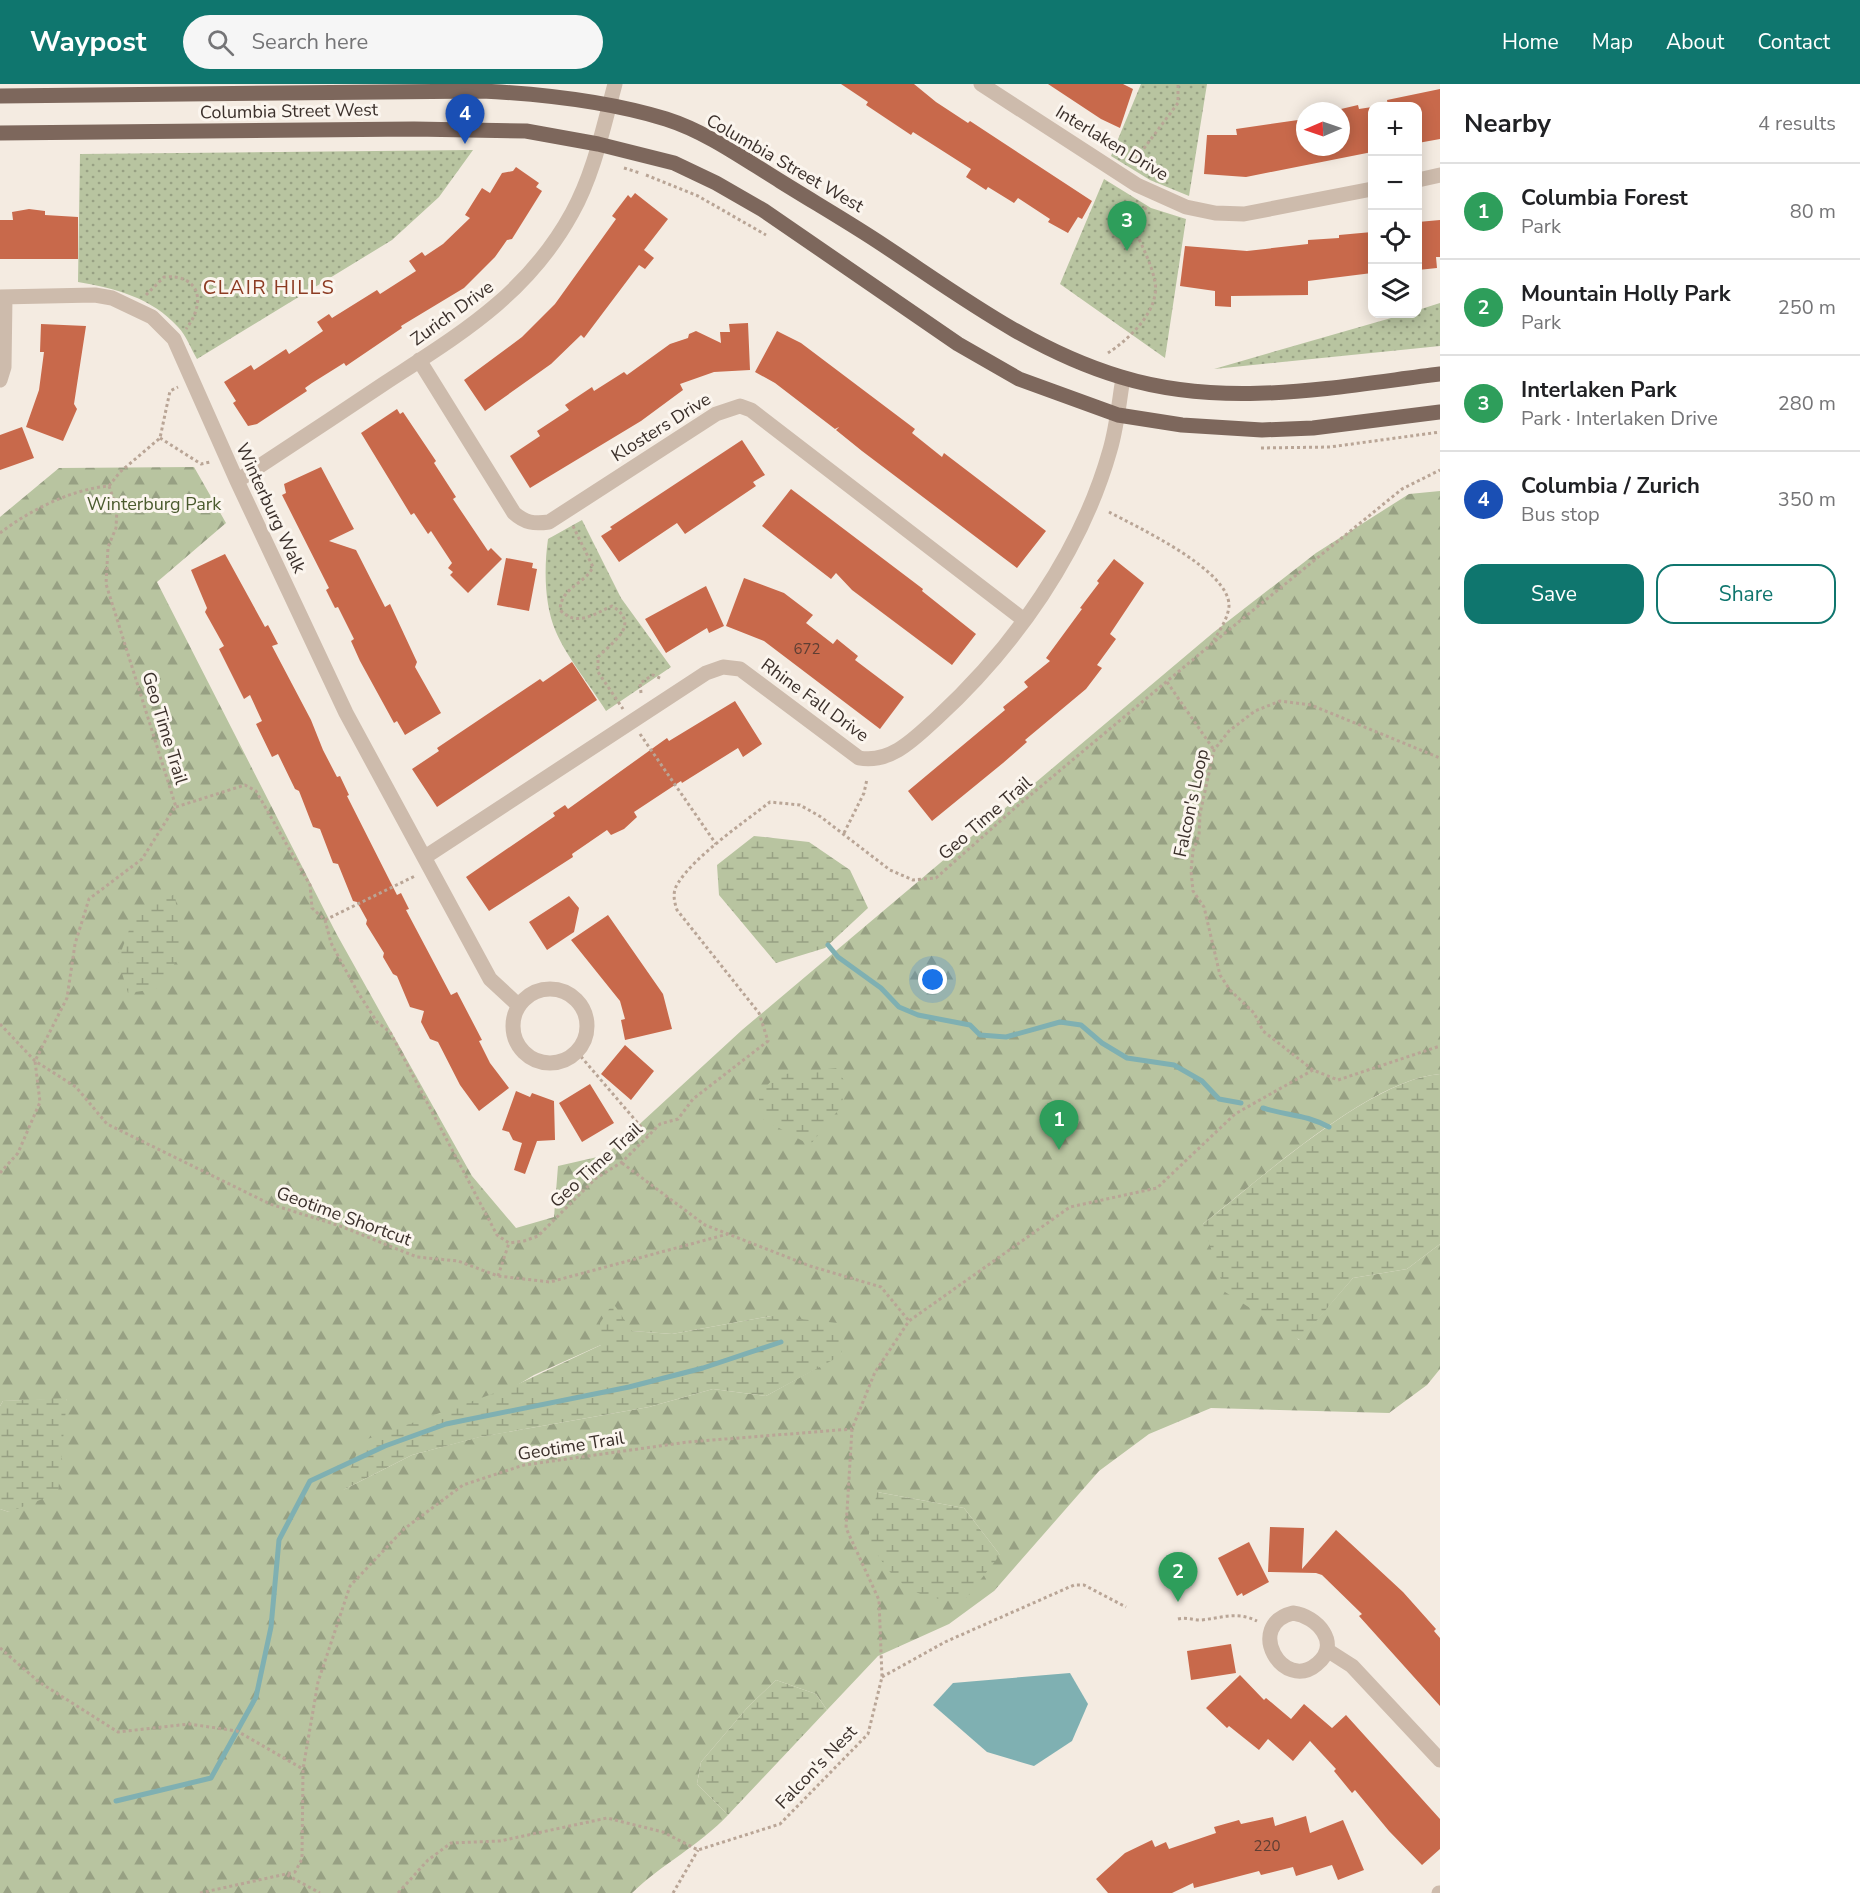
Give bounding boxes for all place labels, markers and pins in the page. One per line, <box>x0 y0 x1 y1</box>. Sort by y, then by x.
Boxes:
pin: 4 <box>446 94 484 144</box>
pin: 3 <box>1108 202 1146 251</box>
pin: 1 <box>1040 1100 1078 1150</box>
pin: 2 <box>1158 1552 1198 1602</box>

